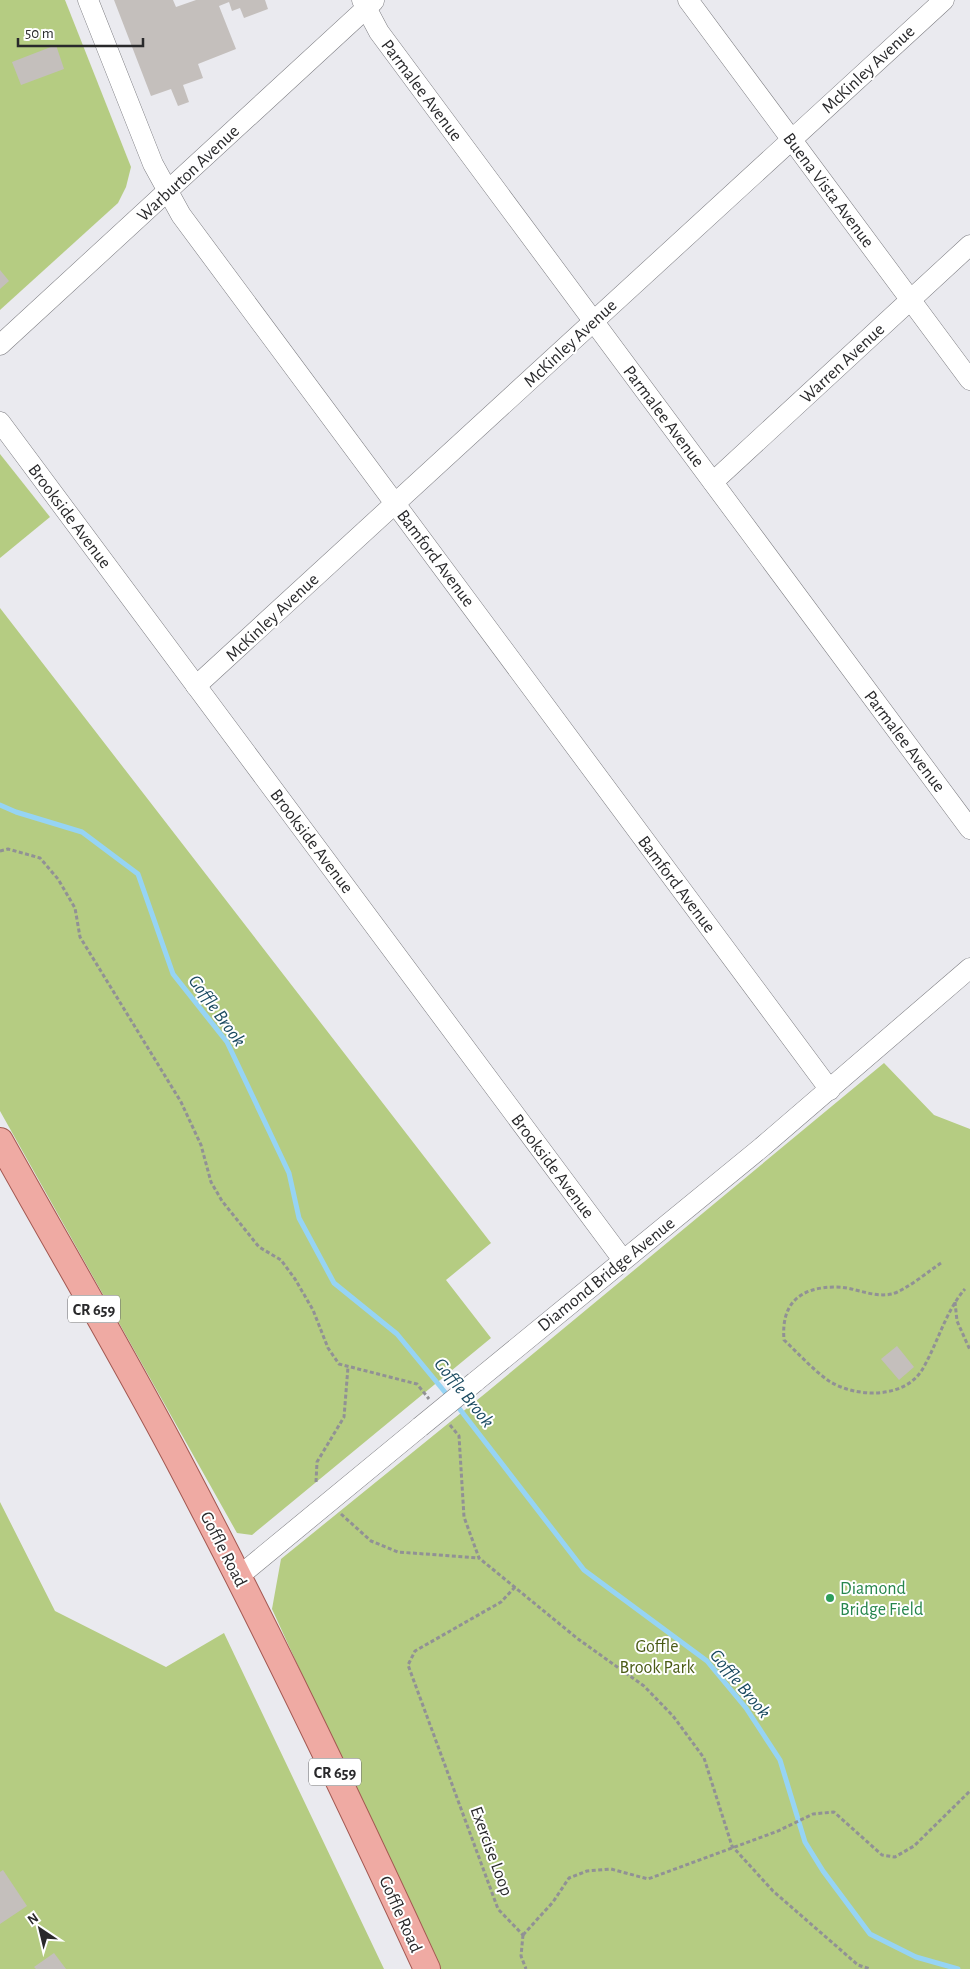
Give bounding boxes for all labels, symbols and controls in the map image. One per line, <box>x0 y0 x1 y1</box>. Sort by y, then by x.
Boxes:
scale bar <box>18 15 142 47</box>
street label: McKinley Avenue <box>819 22 919 117</box>
text: 50 m <box>25 26 54 41</box>
street label: Parmalee Avenue <box>377 36 465 145</box>
street label: Warburton Avenue <box>134 122 243 225</box>
street label: Buena Vista Avenue <box>779 130 877 251</box>
street label: McKinley Avenue <box>521 296 621 391</box>
street label: Warren Avenue <box>797 320 888 407</box>
street label: Parmalee Avenue <box>619 362 707 471</box>
street label: Brookside Avenue <box>24 461 114 572</box>
street label: Bamford Avenue <box>393 507 477 610</box>
street label: McKinley Avenue <box>223 570 323 665</box>
street label: Parmalee Avenue <box>860 687 948 796</box>
street label: Brookside Avenue <box>266 786 356 897</box>
street label: Bamford Avenue <box>634 833 718 936</box>
water label: Goffle Brook <box>185 972 249 1050</box>
street label: Brookside Avenue <box>507 1111 597 1222</box>
street label: Diamond Bridge Avenue <box>535 1214 678 1335</box>
road number: CR 659 <box>68 1296 120 1322</box>
water label: Goffle Brook <box>430 1355 498 1431</box>
street label: Goffle Road <box>197 1509 250 1590</box>
place label: Diamond Bridge Field <box>840 1580 923 1619</box>
marker: Diamond Bridge Field <box>824 1592 836 1604</box>
park label: Goffle Brook Park <box>619 1638 695 1677</box>
water label: Goffle Brook <box>706 1646 774 1722</box>
road number: CR 659 <box>309 1758 361 1785</box>
street label: Exercise Loop <box>467 1804 516 1898</box>
street label: Goffle Road <box>375 1873 425 1955</box>
north arrow <box>15 1904 65 1954</box>
text: N <box>25 1911 41 1928</box>

